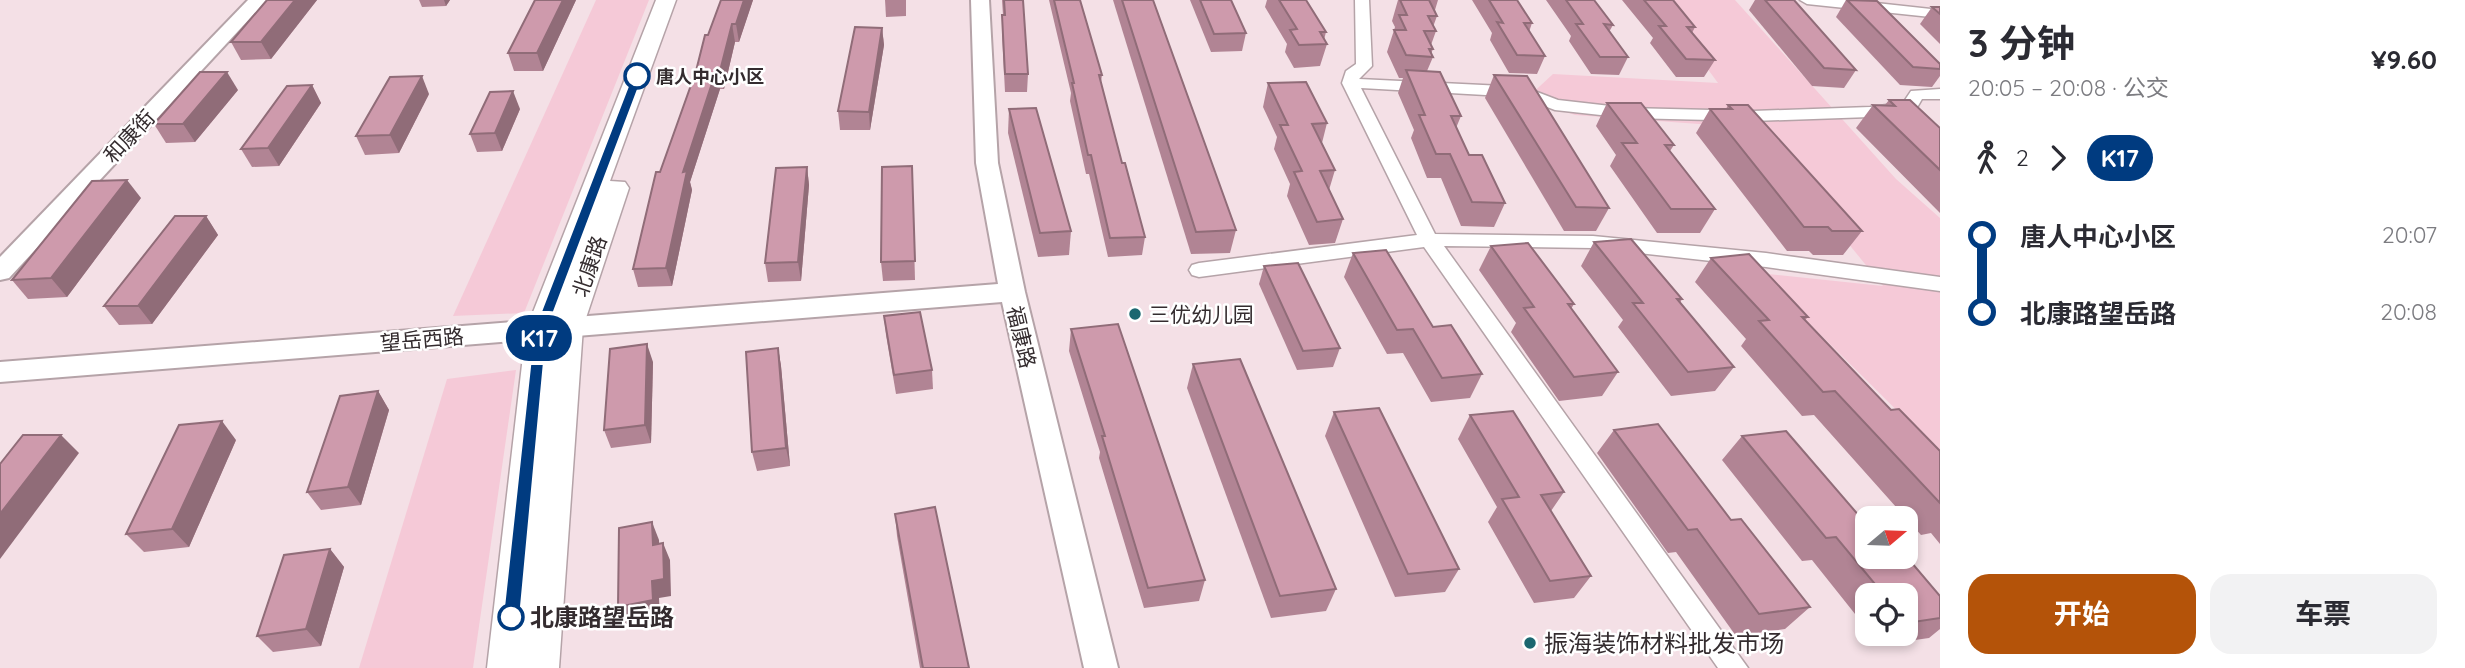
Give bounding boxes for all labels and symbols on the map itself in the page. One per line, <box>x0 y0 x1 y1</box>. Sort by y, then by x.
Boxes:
marker: 唐人中心小区 <box>624 63 650 89</box>
place label: 唐人中心小区 <box>656 65 764 88</box>
street label: 和康街 <box>98 104 160 168</box>
street label: 北康路 <box>566 232 612 300</box>
place label: 三优幼儿园 <box>1149 301 1254 327</box>
street label: 福康路 <box>1002 303 1042 371</box>
marker: 三优幼儿园 <box>1127 306 1143 322</box>
line badge: K17 <box>499 315 579 361</box>
street label: 望岳西路 <box>379 322 465 356</box>
north arrow <box>1855 506 1918 569</box>
place label: 北康路望岳路 <box>530 602 674 632</box>
marker: 北康路望岳路 <box>498 604 524 630</box>
place label: 振海装饰材料批发市场 <box>1544 628 1784 658</box>
marker: 振海装饰材料批发市场 <box>1522 635 1538 651</box>

